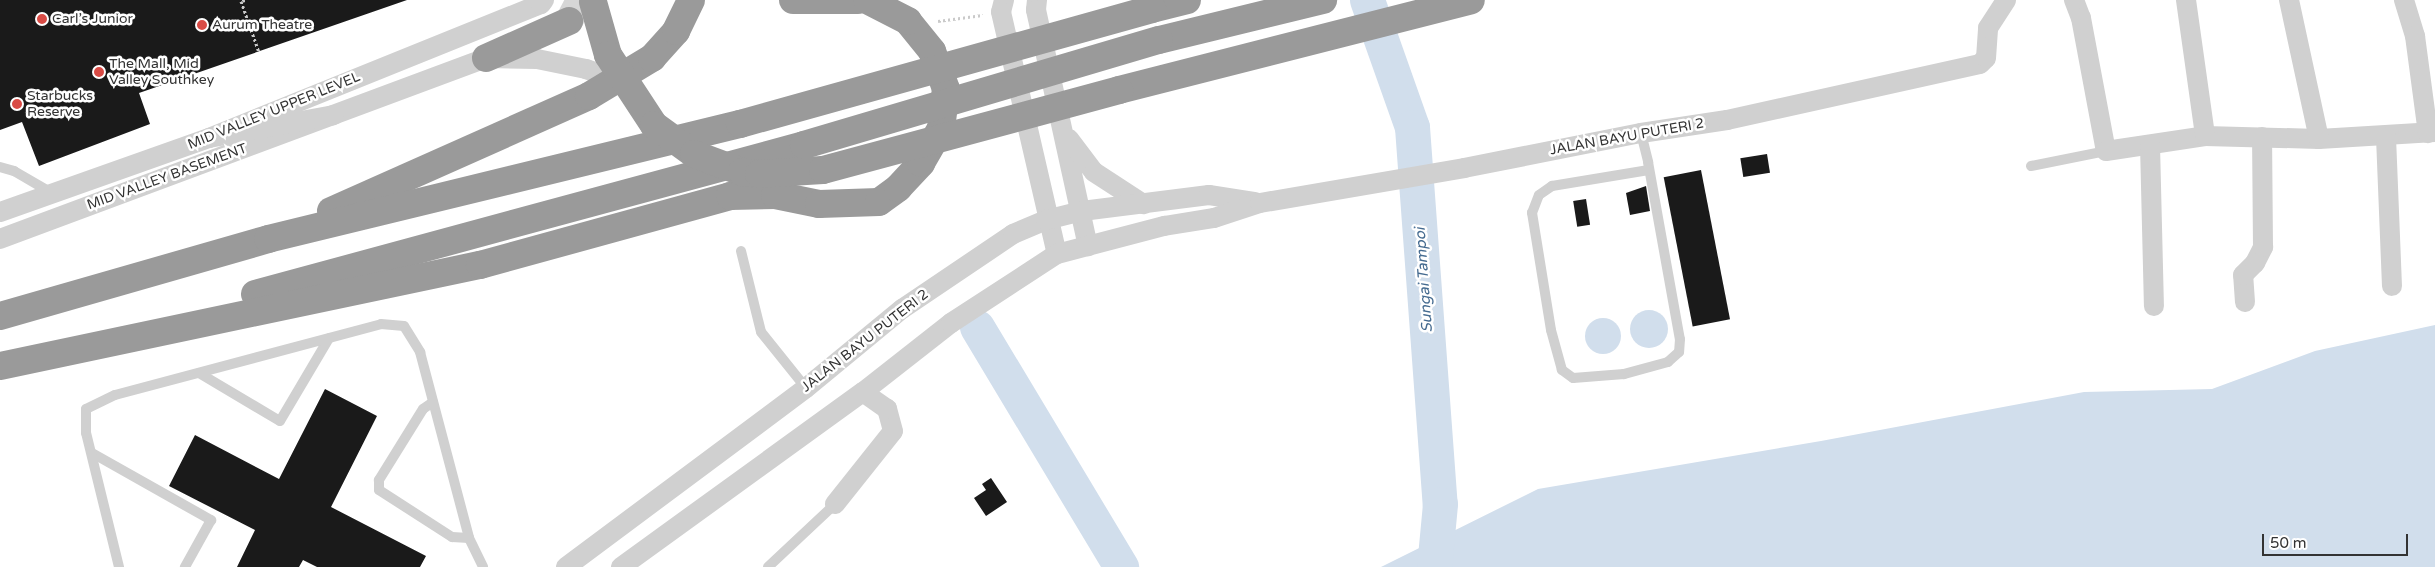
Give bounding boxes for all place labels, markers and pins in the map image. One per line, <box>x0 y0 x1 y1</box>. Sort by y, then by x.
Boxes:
place label: Carl’s Junior <box>52 11 133 27</box>
marker: Carl’s Junior <box>36 13 48 25</box>
place label: Aurum Theatre <box>212 17 312 33</box>
marker: Aurum Theatre <box>196 19 208 31</box>
place label: The Mall, Mid Valley Southkey <box>109 56 214 88</box>
marker: The Mall, Mid Valley Southkey <box>93 66 105 78</box>
place label: Starbucks Reserve <box>27 88 93 120</box>
marker: Starbucks Reserve <box>11 98 23 110</box>

